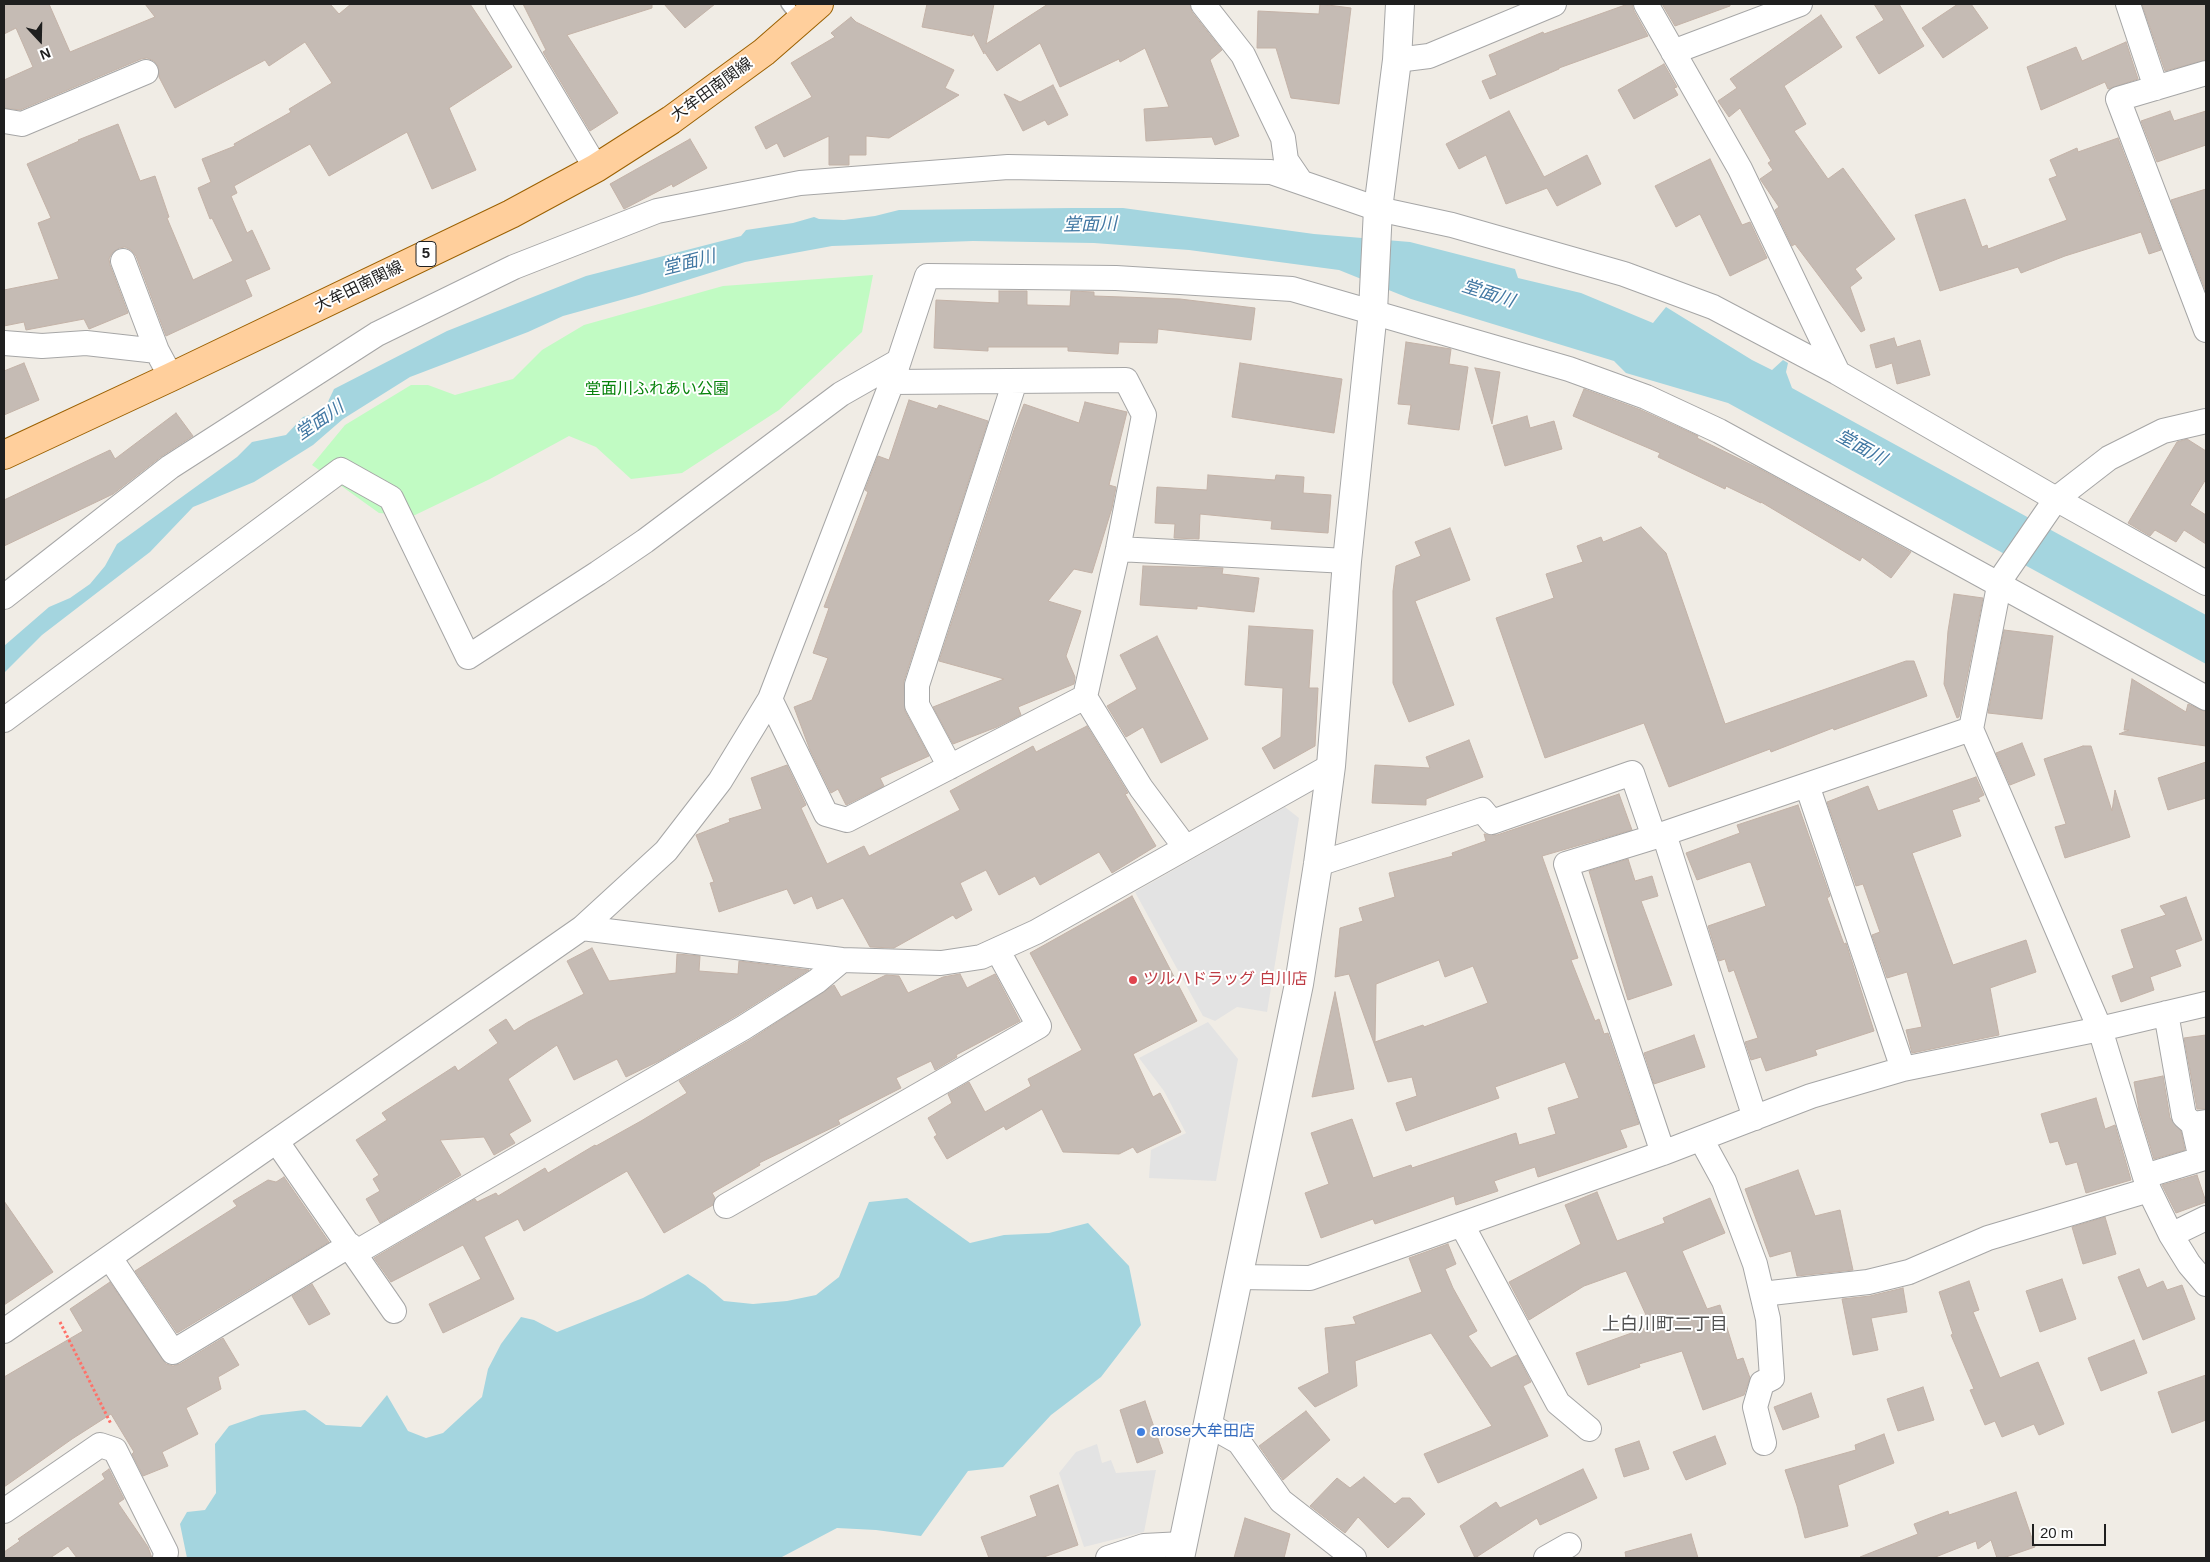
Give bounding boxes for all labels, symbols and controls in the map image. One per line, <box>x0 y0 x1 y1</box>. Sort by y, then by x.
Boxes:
north arrow <box>15 15 65 65</box>
text: N <box>38 45 53 63</box>
street label: 大牟田南関線 <box>668 54 756 126</box>
water label: 堂面川 <box>1063 214 1117 236</box>
road number: 5 <box>416 242 436 266</box>
water label: 堂面川 <box>660 246 718 280</box>
street label: 大牟田南関線 <box>312 257 406 317</box>
water label: 堂面川 <box>1459 275 1517 313</box>
park label: 堂面川ふれあい公園 <box>585 380 729 400</box>
water label: 堂面川 <box>292 397 348 445</box>
water label: 堂面川 <box>1832 425 1890 471</box>
place label: ツルハドラッグ 白川店 <box>1143 970 1307 990</box>
marker: ツルハドラッグ 白川店 <box>1127 974 1139 986</box>
district label: 上白川町二丁目 <box>1602 1314 1728 1336</box>
place label: arose大牟田店 <box>1151 1422 1255 1442</box>
marker: arose大牟田店 <box>1135 1426 1147 1438</box>
scale bar <box>2035 1514 2109 1546</box>
text: 20 m <box>2040 1524 2073 1541</box>

